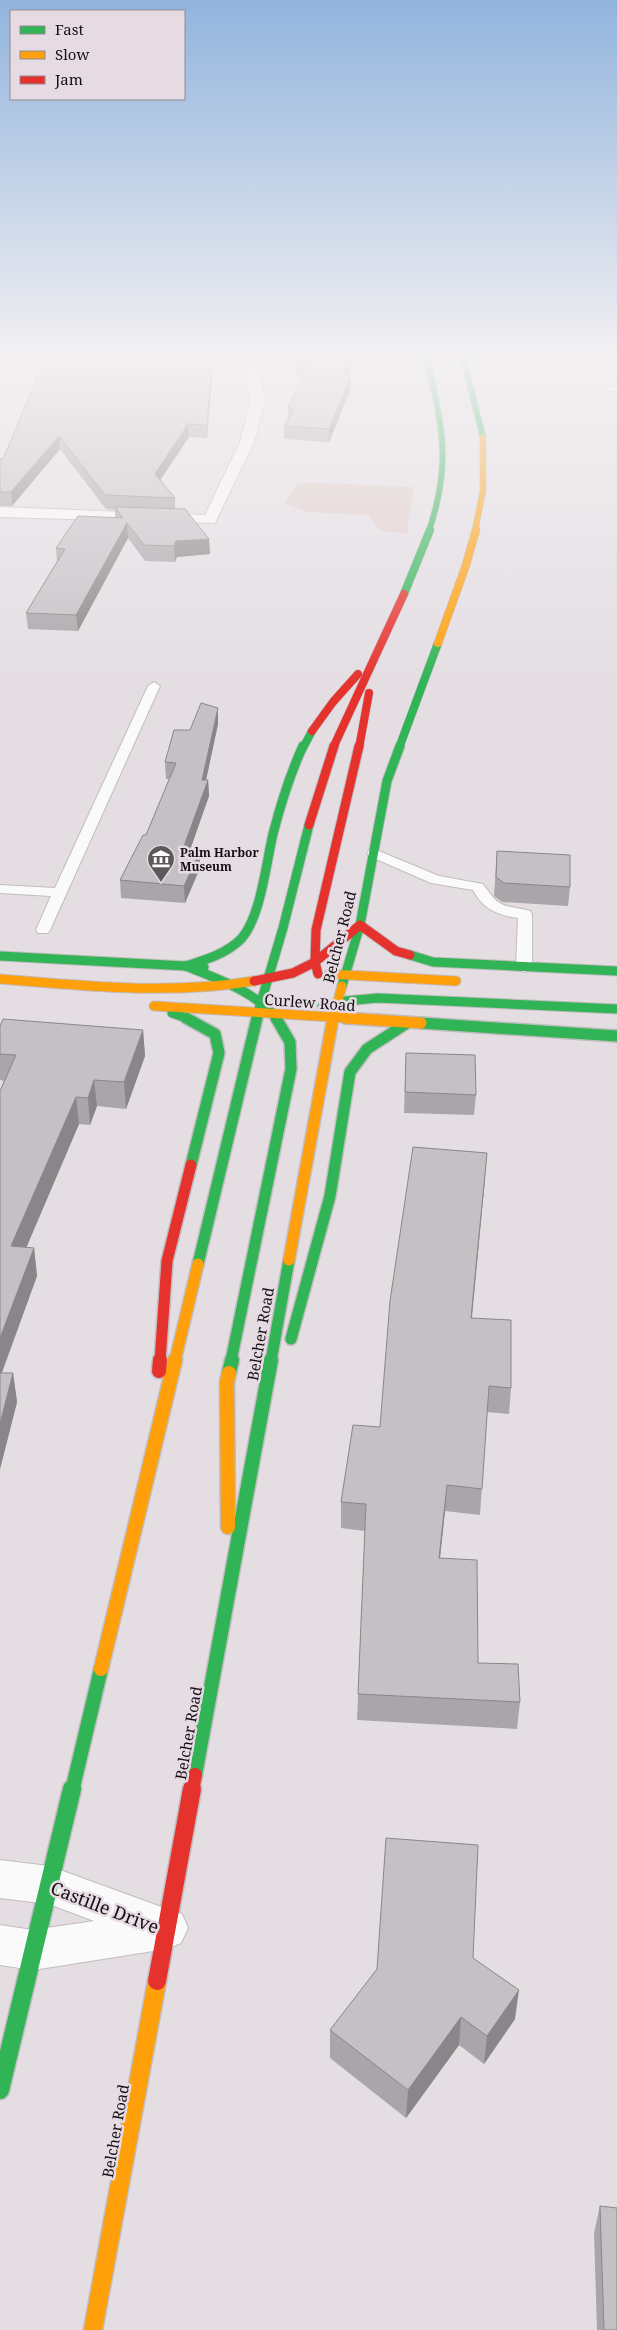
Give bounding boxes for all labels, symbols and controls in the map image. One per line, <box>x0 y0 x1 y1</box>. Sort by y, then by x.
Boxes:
legend <box>10 10 185 100</box>
text: Fast <box>55 19 84 39</box>
text: Slow <box>55 44 89 64</box>
text: Jam <box>54 69 83 89</box>
museum icon: Palm Harbor Museum <box>146 844 176 883</box>
place label: Palm Harbor Museum <box>180 844 259 875</box>
street label: Belcher Road <box>318 889 360 985</box>
street label: Curlew Road <box>264 989 356 1015</box>
street label: Belcher Road <box>242 1286 278 1382</box>
street label: Belcher Road <box>170 1685 206 1781</box>
street label: Castille Drive <box>47 1875 163 1939</box>
street label: Belcher Road <box>97 2083 133 2179</box>

